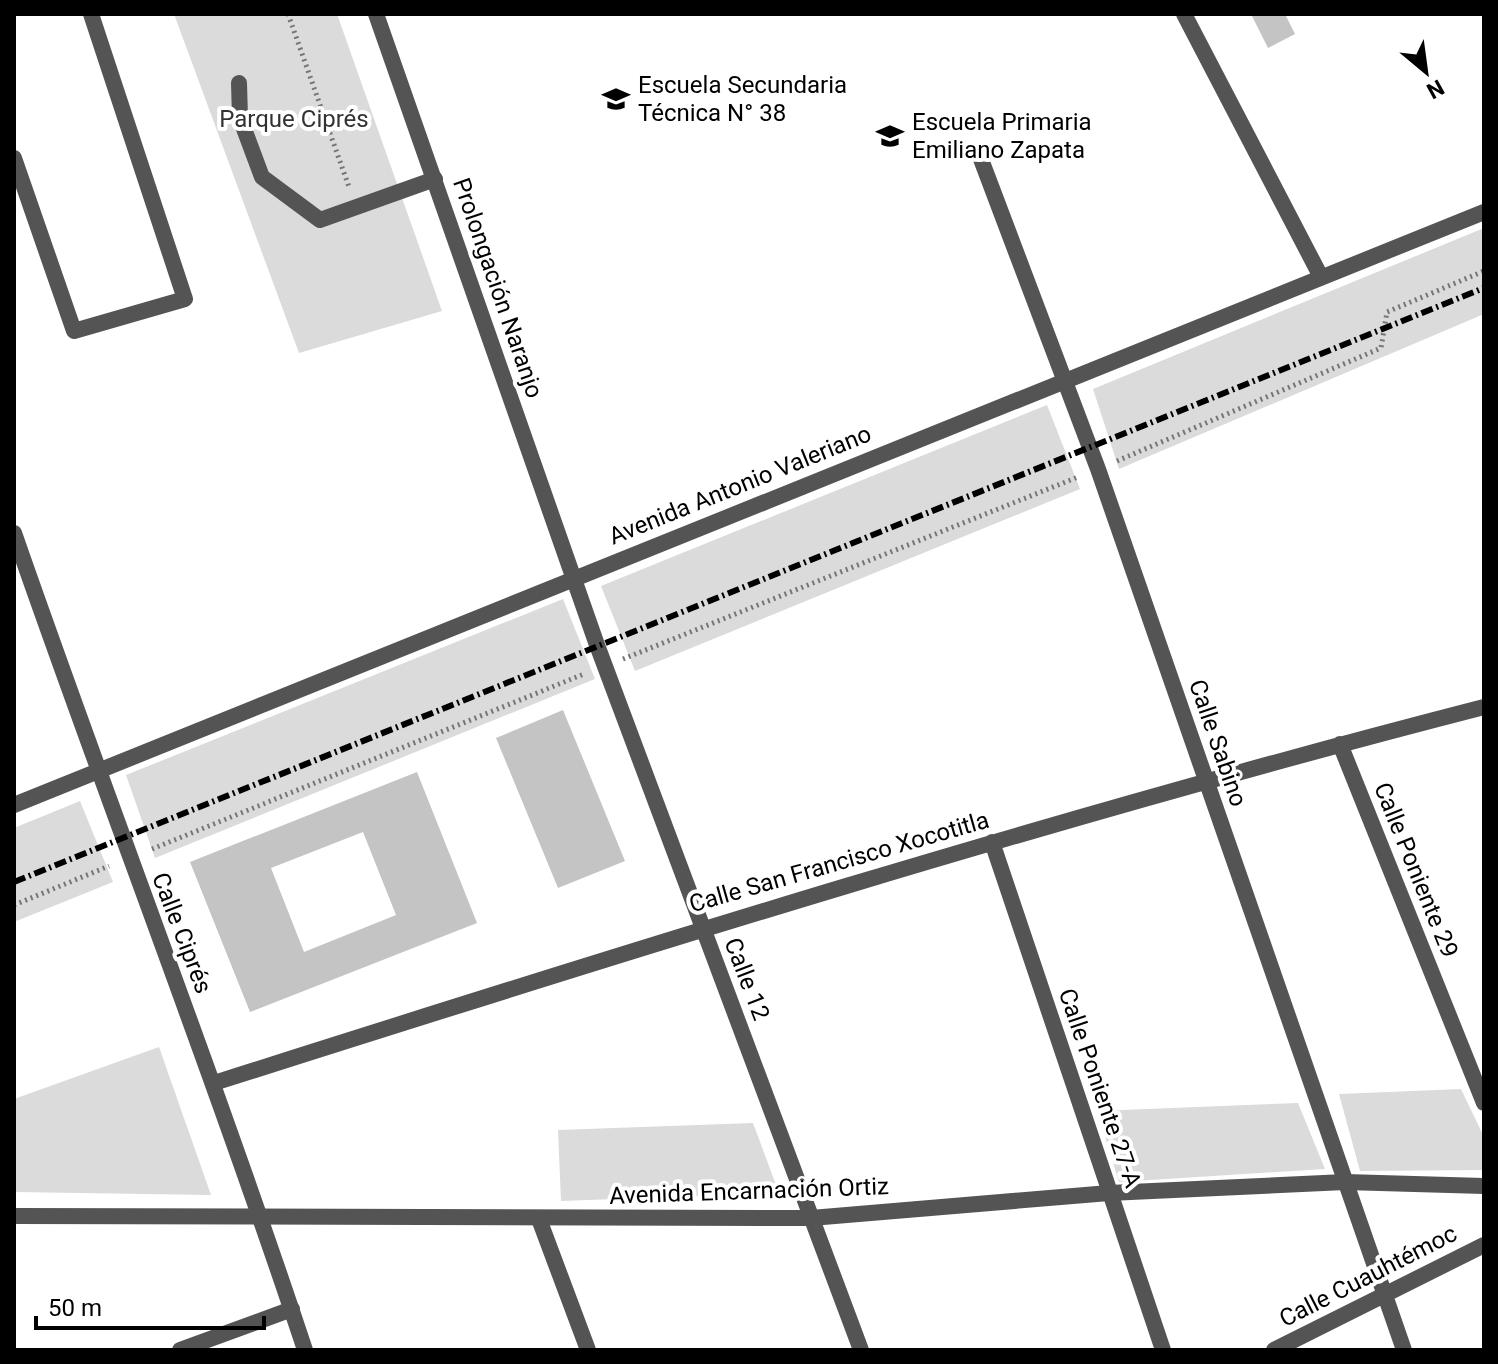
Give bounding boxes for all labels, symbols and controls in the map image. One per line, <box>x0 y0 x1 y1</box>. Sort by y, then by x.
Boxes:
north arrow <box>1386 32 1466 112</box>
place label: Escuela Secundaria Técnica N° 38 <box>638 71 847 127</box>
text: N <box>1423 74 1448 104</box>
school or university icon: Escuela Secundaria Técnica N° 38 <box>601 84 631 114</box>
park label: Parque Ciprés <box>219 105 369 133</box>
place label: Escuela Primaria Emiliano Zapata <box>912 108 1092 164</box>
school or university icon: Escuela Primaria Emiliano Zapata <box>875 121 905 151</box>
street label: Prolongación Naranjo <box>447 174 549 402</box>
street label: Avenida Antonio Valeriano <box>605 420 875 550</box>
street label: Calle Sabino <box>1183 676 1253 810</box>
street label: Calle Poniente 29 <box>1368 778 1464 962</box>
street label: Calle San Francisco Xocotitla <box>686 806 992 918</box>
street label: Calle Ciprés <box>146 869 218 997</box>
street label: Calle 12 <box>719 934 775 1024</box>
street label: Calle Poniente 27-A <box>1053 985 1147 1191</box>
street label: Avenida Encarnación Ortiz <box>609 1172 889 1210</box>
street label: Calle Cuauhtémoc <box>1275 1219 1461 1333</box>
scale bar <box>36 1280 264 1330</box>
text: 50 m <box>48 1294 102 1322</box>

